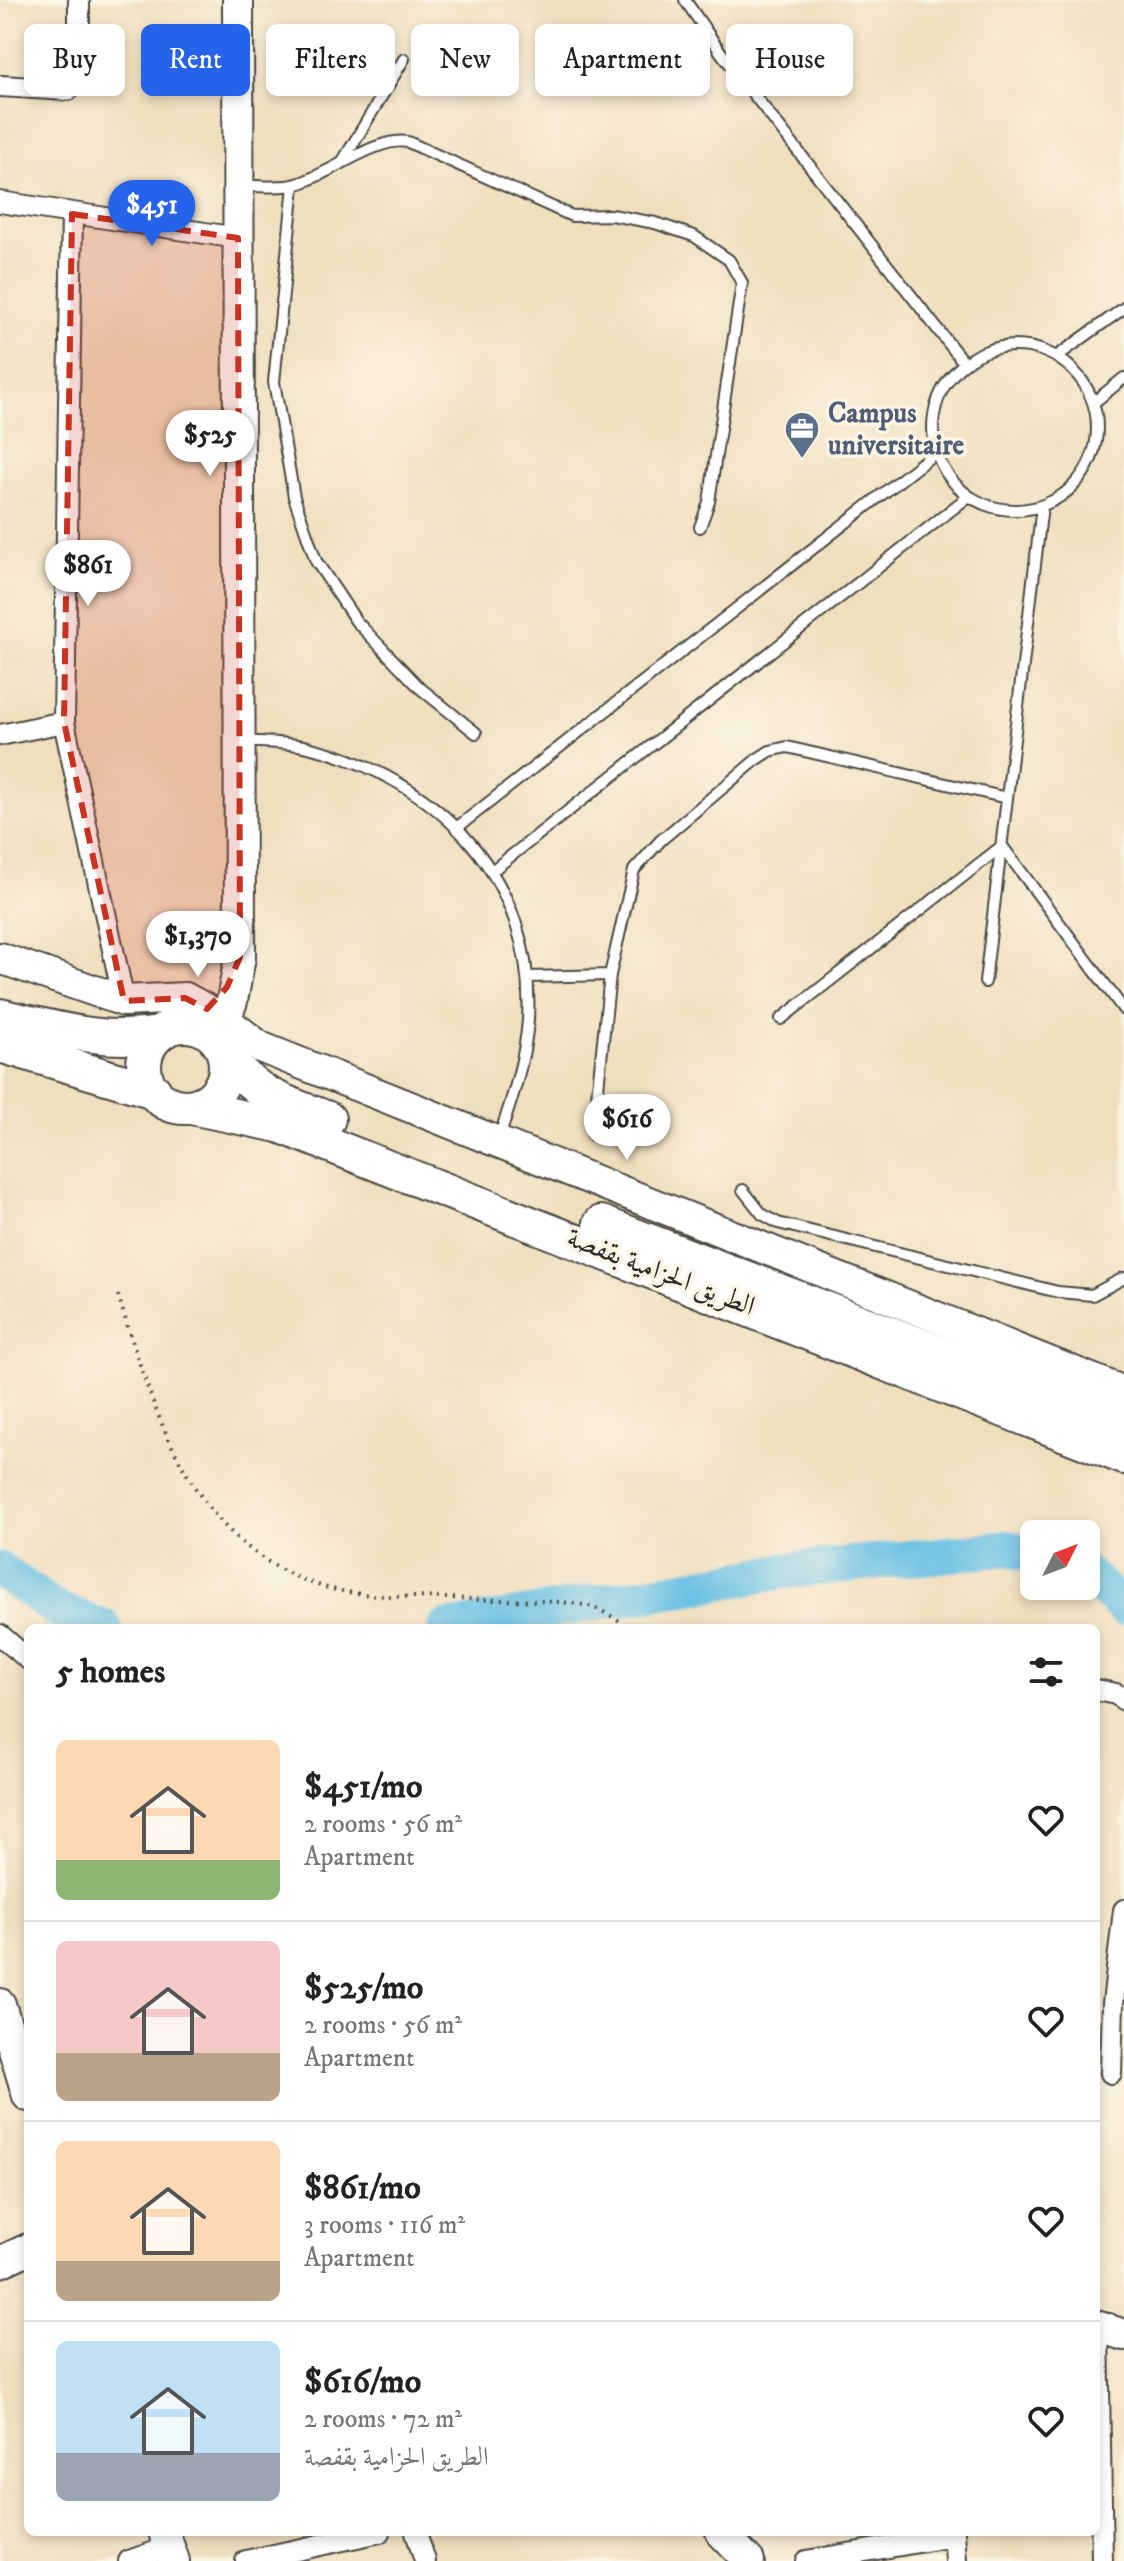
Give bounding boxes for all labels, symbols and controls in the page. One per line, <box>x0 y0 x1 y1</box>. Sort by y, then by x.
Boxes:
chip: Buy <box>24 24 125 96</box>
chip: Rent <box>141 24 250 96</box>
chip: Filters <box>266 24 395 96</box>
chip: New <box>411 24 519 96</box>
chip: Apartment <box>535 24 710 96</box>
chip: House <box>726 24 853 96</box>
pin: $451 <box>105 180 199 248</box>
text: $451 <box>126 189 178 222</box>
place label: Campus universitaire <box>828 396 965 463</box>
pin: $525 <box>163 410 257 478</box>
office icon: Campus universitaire <box>783 410 821 460</box>
text: $525 <box>184 419 236 452</box>
pin: $861 <box>41 540 135 608</box>
text: $861 <box>63 549 113 582</box>
pin: $1,370 <box>133 911 263 979</box>
text: $1,370 <box>164 920 232 953</box>
pin: $616 <box>580 1094 674 1162</box>
text: $616 <box>602 1103 652 1136</box>
street label: الطريق الحزامية بقفصة <box>562 1220 760 1324</box>
north arrow <box>1020 1520 1100 1600</box>
map controls <box>1020 1520 1100 1600</box>
icon: filters <box>1024 1650 1068 1694</box>
text: 5 homes <box>56 1651 165 1693</box>
text: $451/mo <box>304 1766 423 1808</box>
icon: home <box>120 1772 216 1868</box>
icon: heart <box>1024 1798 1068 1842</box>
text: 2 rooms · 56 m² <box>304 1808 462 1841</box>
text: Apartment <box>304 1841 415 1874</box>
text: $525/mo <box>304 1967 423 2009</box>
icon: home <box>120 1973 216 2069</box>
icon: heart <box>1024 1999 1068 2043</box>
text: 2 rooms · 56 m² <box>304 2009 462 2042</box>
text: Apartment <box>304 2042 415 2075</box>
text: $861/mo <box>304 2167 421 2209</box>
icon: home <box>120 2173 216 2269</box>
icon: heart <box>1024 2199 1068 2243</box>
text: 3 rooms · 116 m² <box>304 2209 465 2242</box>
text: Apartment <box>304 2242 415 2275</box>
text: $616/mo <box>304 2361 421 2403</box>
icon: home <box>120 2373 216 2469</box>
icon: heart <box>1024 2399 1068 2443</box>
text: 2 rooms · 72 m² <box>304 2403 462 2436</box>
text: الطريق الحزامية بقفصة <box>304 2441 489 2474</box>

